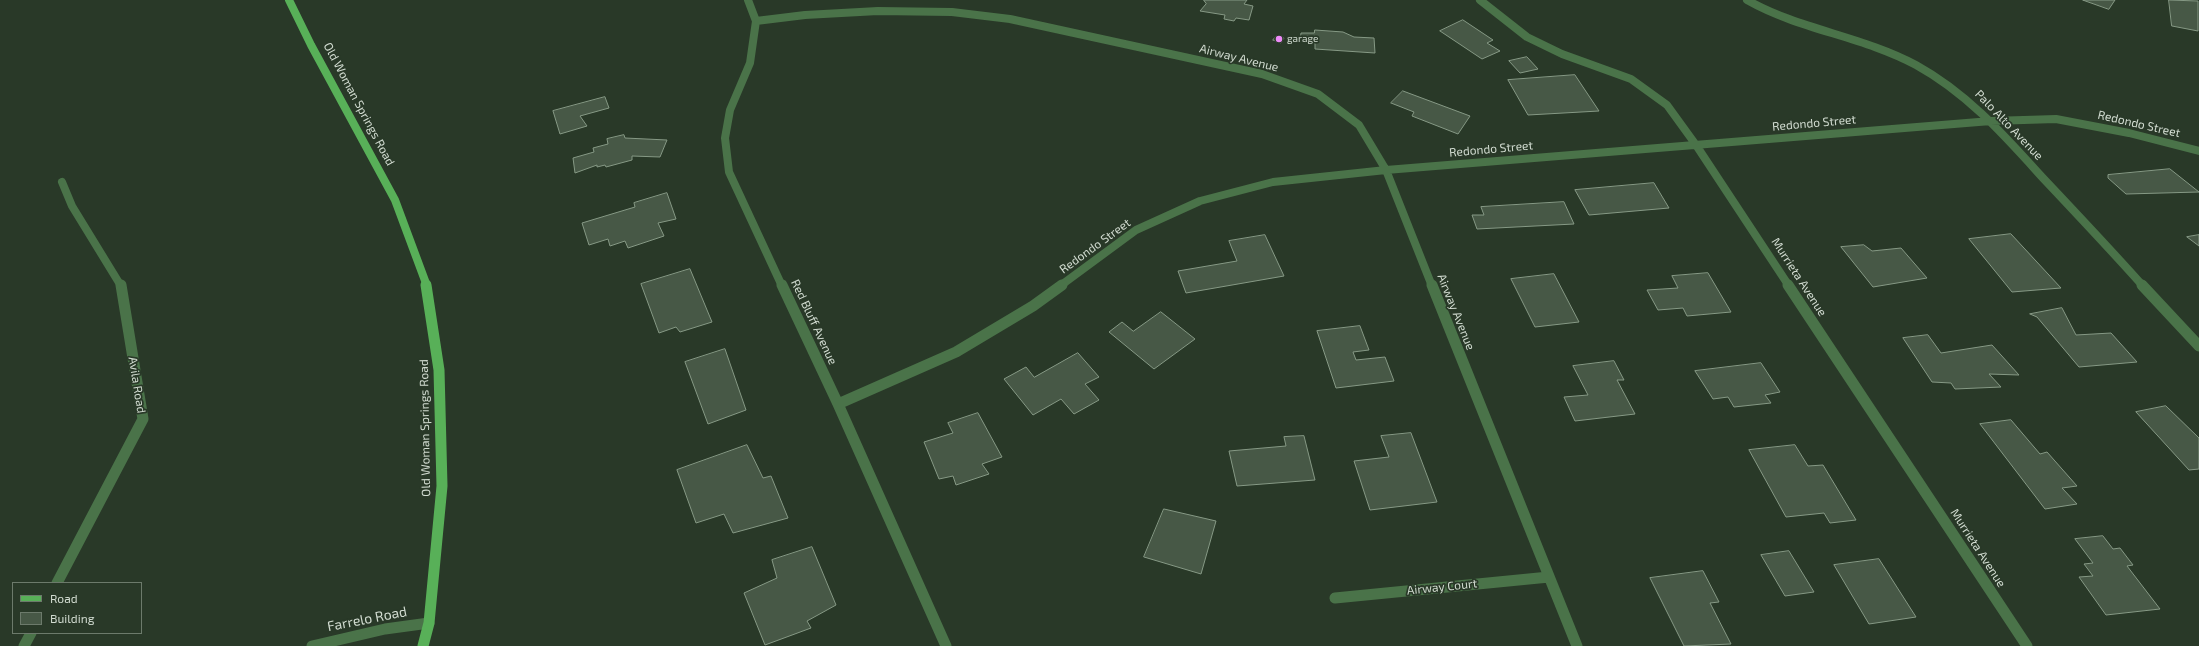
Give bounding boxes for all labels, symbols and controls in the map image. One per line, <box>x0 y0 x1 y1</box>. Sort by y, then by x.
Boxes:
place label: garage <box>1287 33 1318 45</box>
marker: garage <box>1274 34 1284 44</box>
street label: Old Woman Springs Road <box>320 40 398 168</box>
street label: Airway Avenue <box>1198 41 1280 75</box>
street label: Palo Alto Avenue <box>1972 87 2046 163</box>
street label: Redondo Street <box>2096 108 2182 140</box>
street label: Redondo Street <box>1771 112 1857 134</box>
street label: Redondo Street <box>1448 138 1534 160</box>
street label: Redondo Street <box>1057 215 1133 277</box>
street label: Murrieta Avenue <box>1768 235 1830 319</box>
street label: Airway Avenue <box>1434 272 1478 352</box>
street label: Red Bluff Avenue <box>788 277 840 367</box>
street label: Avila Road <box>125 356 149 414</box>
street label: Old Woman Springs Road <box>417 359 433 497</box>
street label: Murrieta Avenue <box>1947 506 2009 590</box>
street label: Airway Court <box>1406 576 1478 598</box>
legend <box>12 582 142 634</box>
text: Road <box>50 591 78 605</box>
street label: Farrelo Road <box>326 603 408 635</box>
text: Building <box>50 611 94 625</box>

